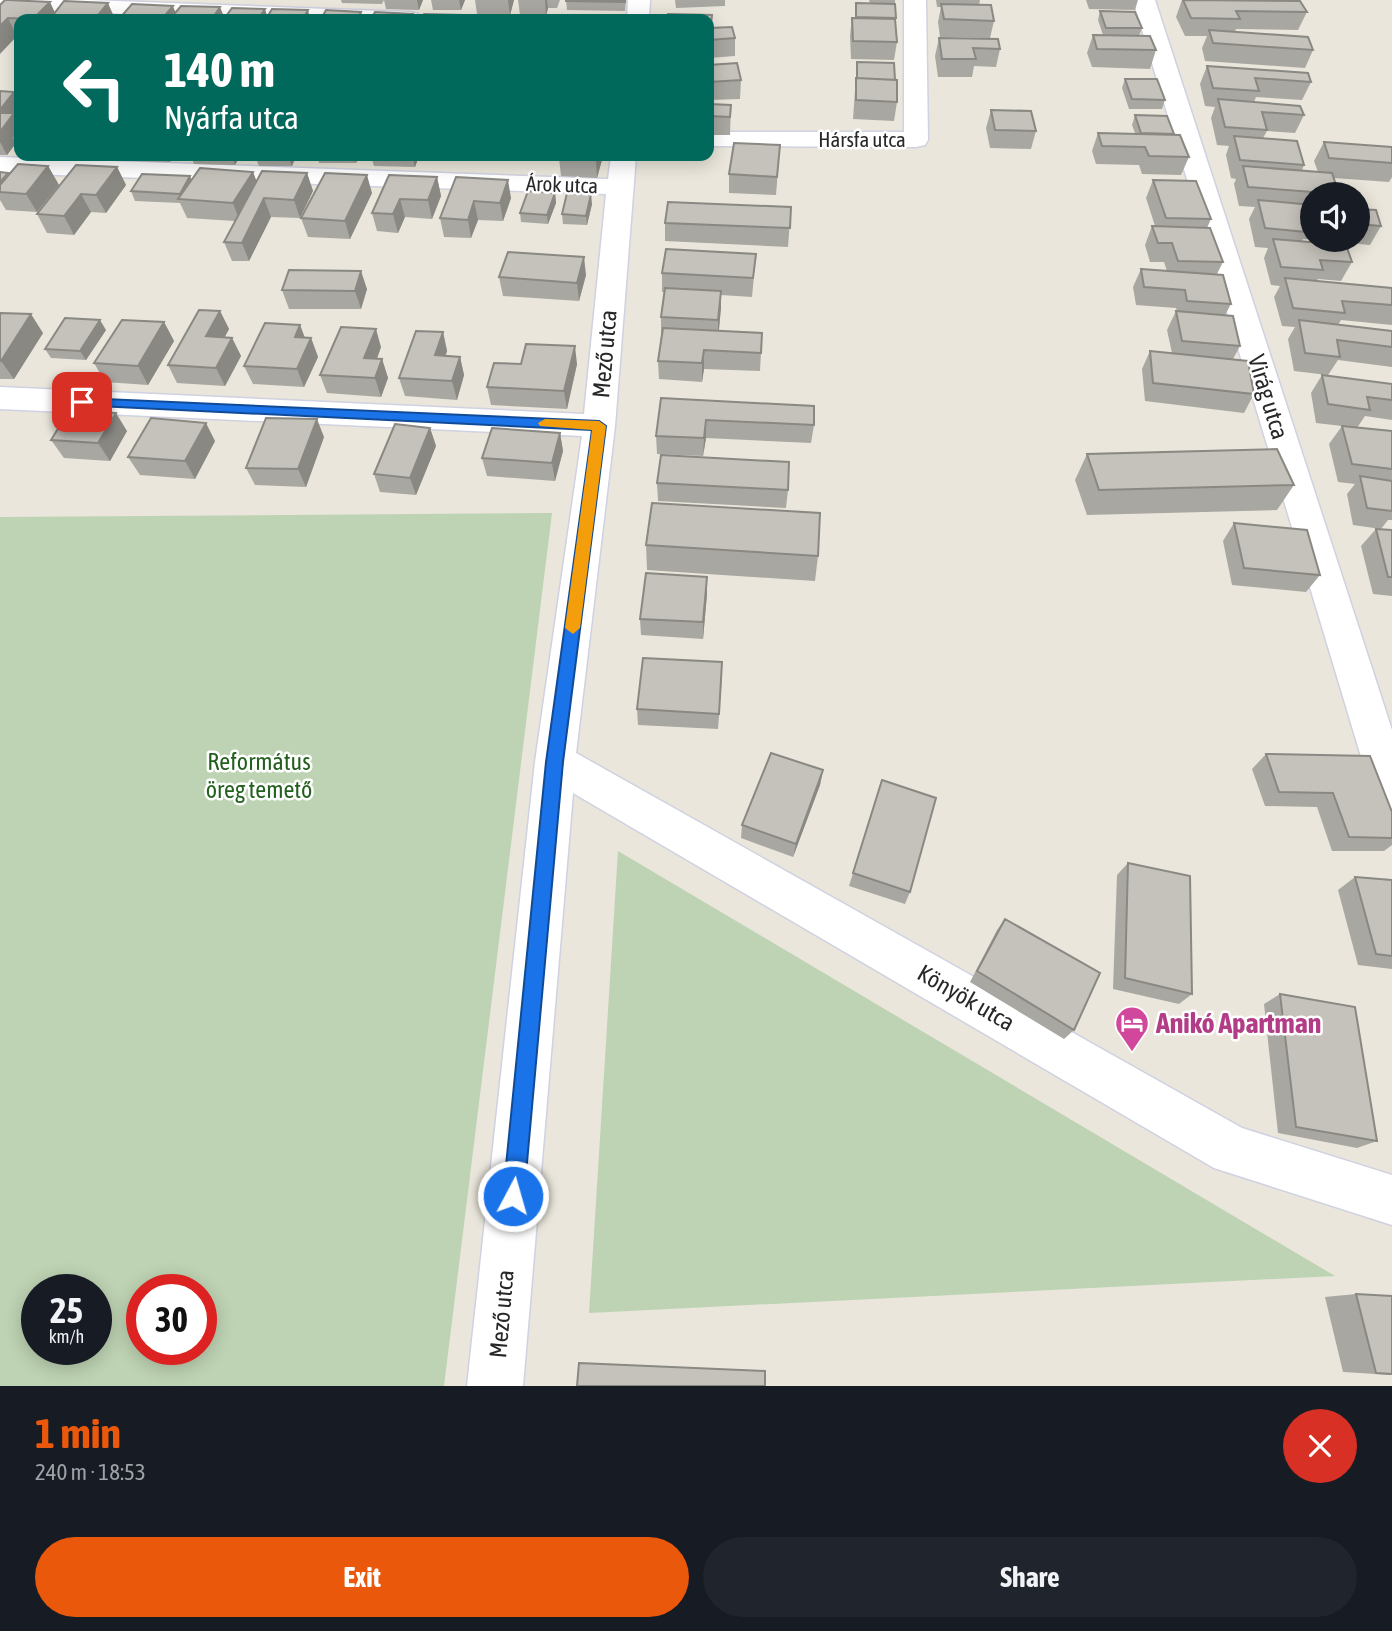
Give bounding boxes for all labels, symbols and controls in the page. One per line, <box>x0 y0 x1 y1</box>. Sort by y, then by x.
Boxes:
text: 140 m <box>164 41 275 97</box>
icon: left <box>49 42 140 133</box>
text: Nyárfa utca <box>164 99 299 136</box>
street label: Hársfa utca <box>818 127 906 151</box>
street label: Árok utca <box>526 171 598 197</box>
map controls <box>1300 182 1370 252</box>
button: sound <box>1300 182 1370 252</box>
street label: Mező utca <box>587 309 622 399</box>
street label: Virág utca <box>1243 351 1294 442</box>
pin <box>52 372 112 432</box>
icon: arrive <box>63 383 101 421</box>
park label: Református öreg temető <box>206 748 312 803</box>
street label: Könyök utca <box>913 959 1019 1036</box>
hotel icon: Anikó Apartman <box>1113 1004 1151 1053</box>
place label: Anikó Apartman <box>1155 1007 1321 1039</box>
position arrow <box>476 1159 550 1233</box>
street label: Mező utca <box>484 1269 519 1359</box>
speed limit sign: 30 <box>126 1274 217 1365</box>
text: 25 <box>50 1290 83 1330</box>
text: km/h <box>49 1326 84 1347</box>
text: 1 min <box>35 1409 121 1457</box>
button: close <box>1283 1409 1357 1483</box>
text: 240 m · 18:53 <box>35 1459 146 1485</box>
button: Exit <box>35 1537 689 1617</box>
button: Share <box>703 1537 1357 1617</box>

